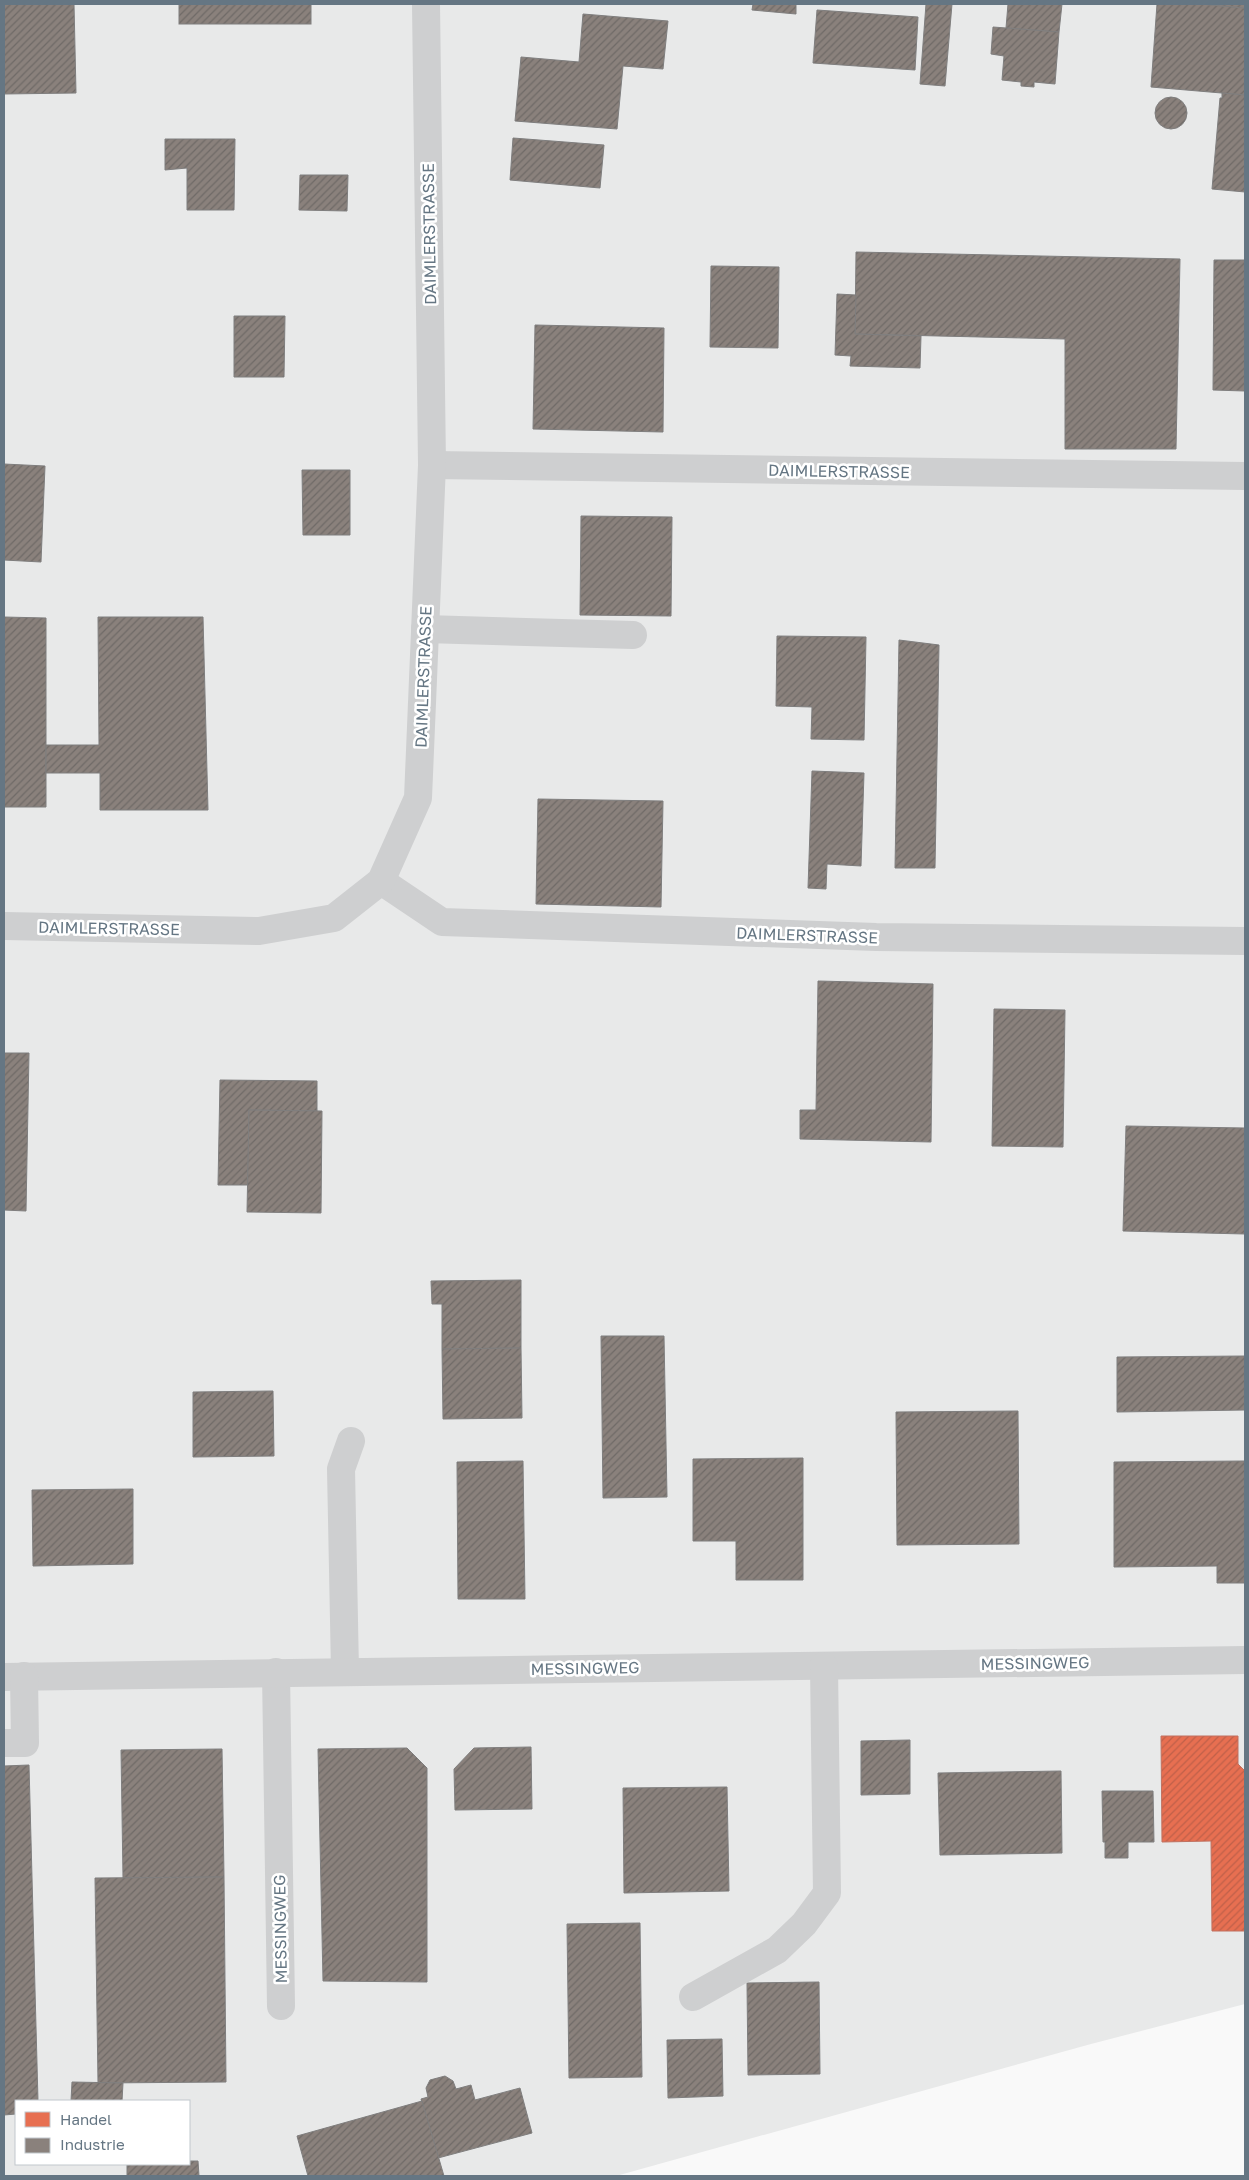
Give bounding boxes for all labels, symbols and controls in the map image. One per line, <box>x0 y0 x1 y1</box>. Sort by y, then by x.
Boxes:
street label: DAIMLERSTRASSE <box>418 163 440 305</box>
street label: DAIMLERSTRASSE <box>768 460 910 482</box>
street label: DAIMLERSTRASSE <box>411 606 435 748</box>
street label: DAIMLERSTRASSE <box>38 917 180 939</box>
street label: DAIMLERSTRASSE <box>736 923 878 947</box>
street label: MESSINGWEG <box>981 1652 1089 1674</box>
street label: MESSINGWEG <box>531 1657 639 1679</box>
street label: MESSINGWEG <box>269 1875 291 1983</box>
legend <box>15 2100 190 2165</box>
text: Handel <box>60 2110 112 2128</box>
text: Industrie <box>60 2135 125 2153</box>

